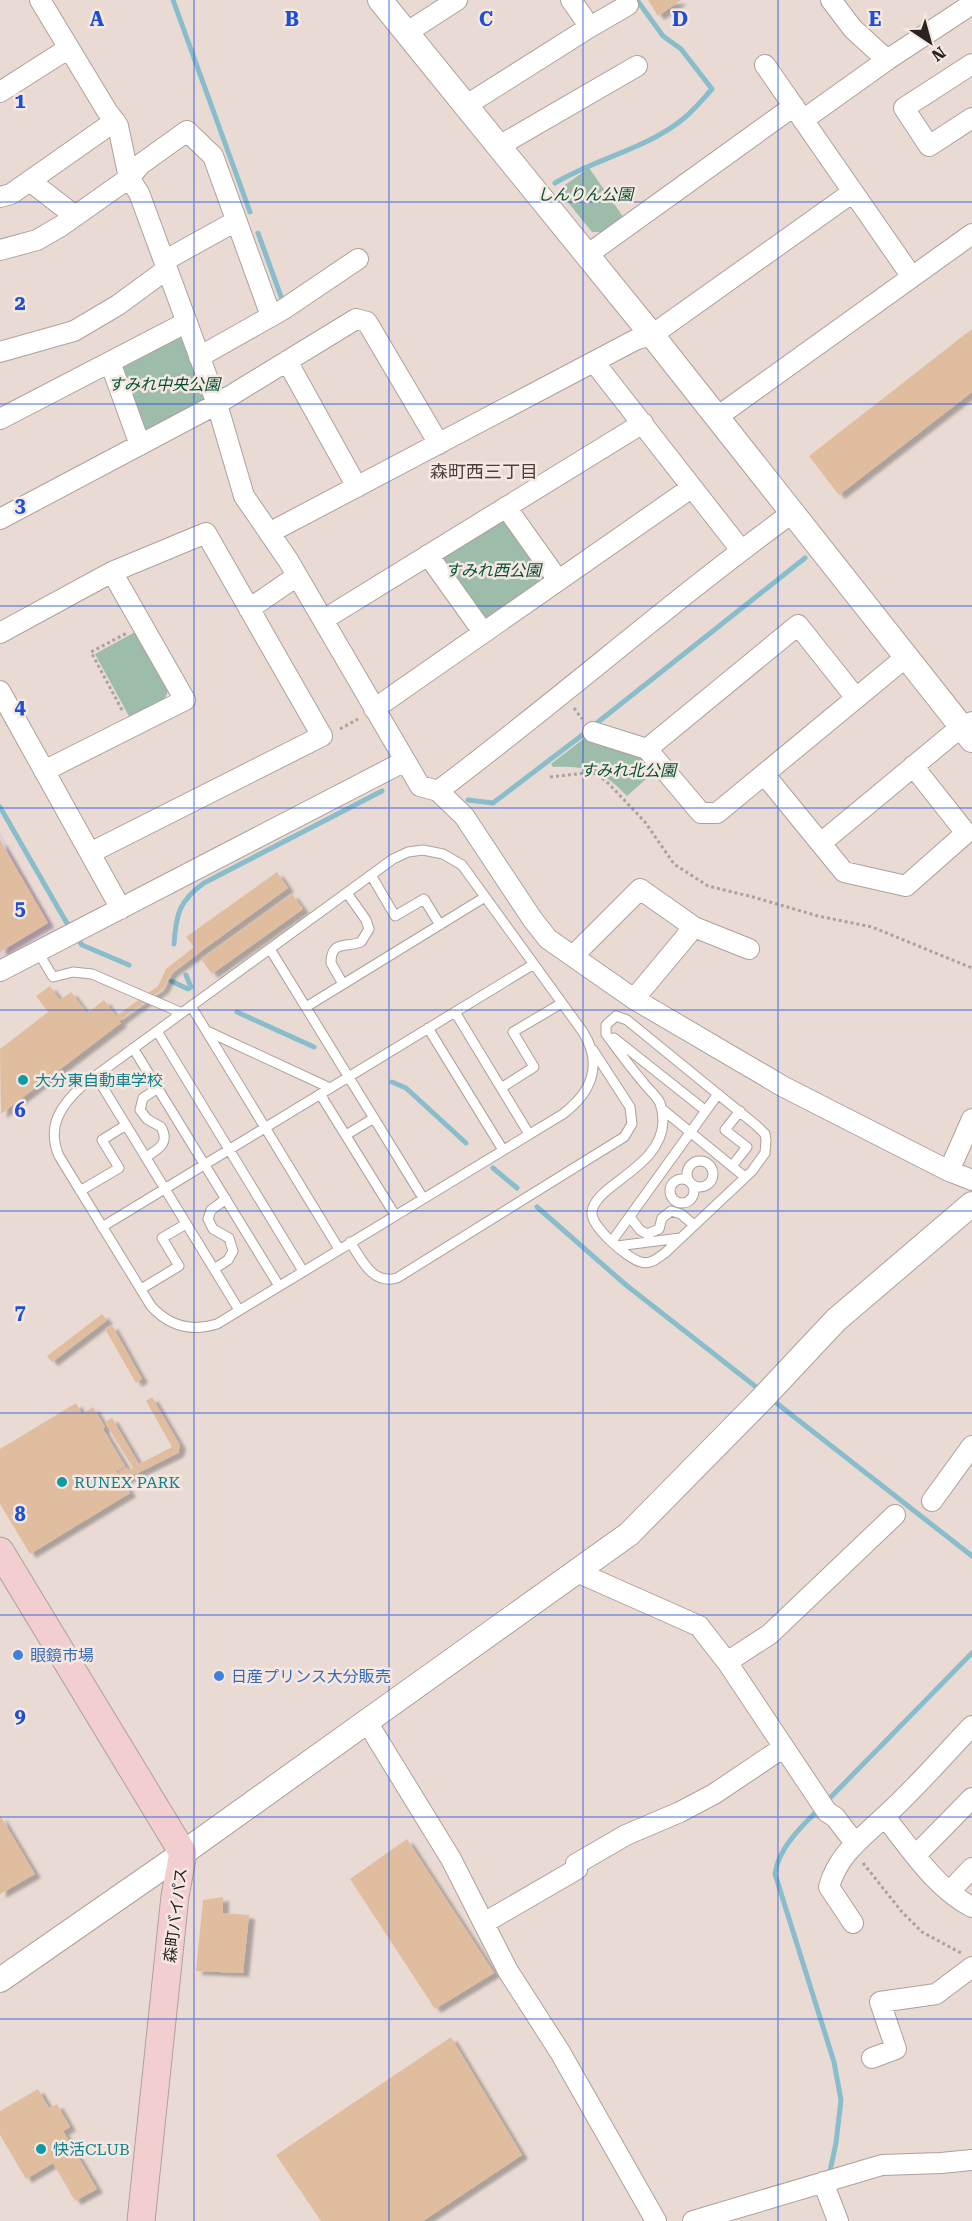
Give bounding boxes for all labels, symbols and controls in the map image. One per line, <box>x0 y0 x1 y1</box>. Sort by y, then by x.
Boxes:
text: A <box>90 7 105 31</box>
text: B <box>285 7 299 31</box>
text: C <box>479 7 493 31</box>
text: D <box>672 7 688 31</box>
text: E <box>869 7 882 31</box>
north arrow <box>900 12 960 72</box>
text: N <box>928 42 949 65</box>
text: 1 <box>14 89 26 113</box>
park label: しんりん公園 <box>537 185 635 204</box>
text: 2 <box>14 291 26 315</box>
park label: すみれ中央公園 <box>108 375 222 394</box>
district label: 森町西三丁目 <box>430 461 538 482</box>
text: 3 <box>14 493 26 517</box>
park label: すみれ西公園 <box>445 561 543 580</box>
text: 4 <box>14 695 26 719</box>
park label: すみれ北公園 <box>580 761 678 780</box>
text: 5 <box>14 896 26 920</box>
place label: 大分東自動車学校 <box>35 1071 163 1090</box>
marker: 大分東自動車学校 <box>16 1073 30 1087</box>
text: 6 <box>14 1098 26 1122</box>
text: 7 <box>14 1300 26 1324</box>
place label: RUNEX PARK <box>74 1473 180 1492</box>
marker: RUNEX PARK <box>55 1475 69 1489</box>
text: 8 <box>14 1502 26 1526</box>
place label: 眼鏡市場 <box>30 1646 94 1665</box>
marker: 眼鏡市場 <box>11 1648 25 1662</box>
place label: 日産プリンス大分販売 <box>231 1667 391 1686</box>
marker: 日産プリンス大分販売 <box>212 1669 226 1683</box>
text: 9 <box>14 1704 26 1728</box>
street label: 森町バイパス <box>160 1866 191 1964</box>
place label: 快活CLUB <box>53 2140 130 2159</box>
marker: 快活CLUB <box>34 2142 48 2156</box>

